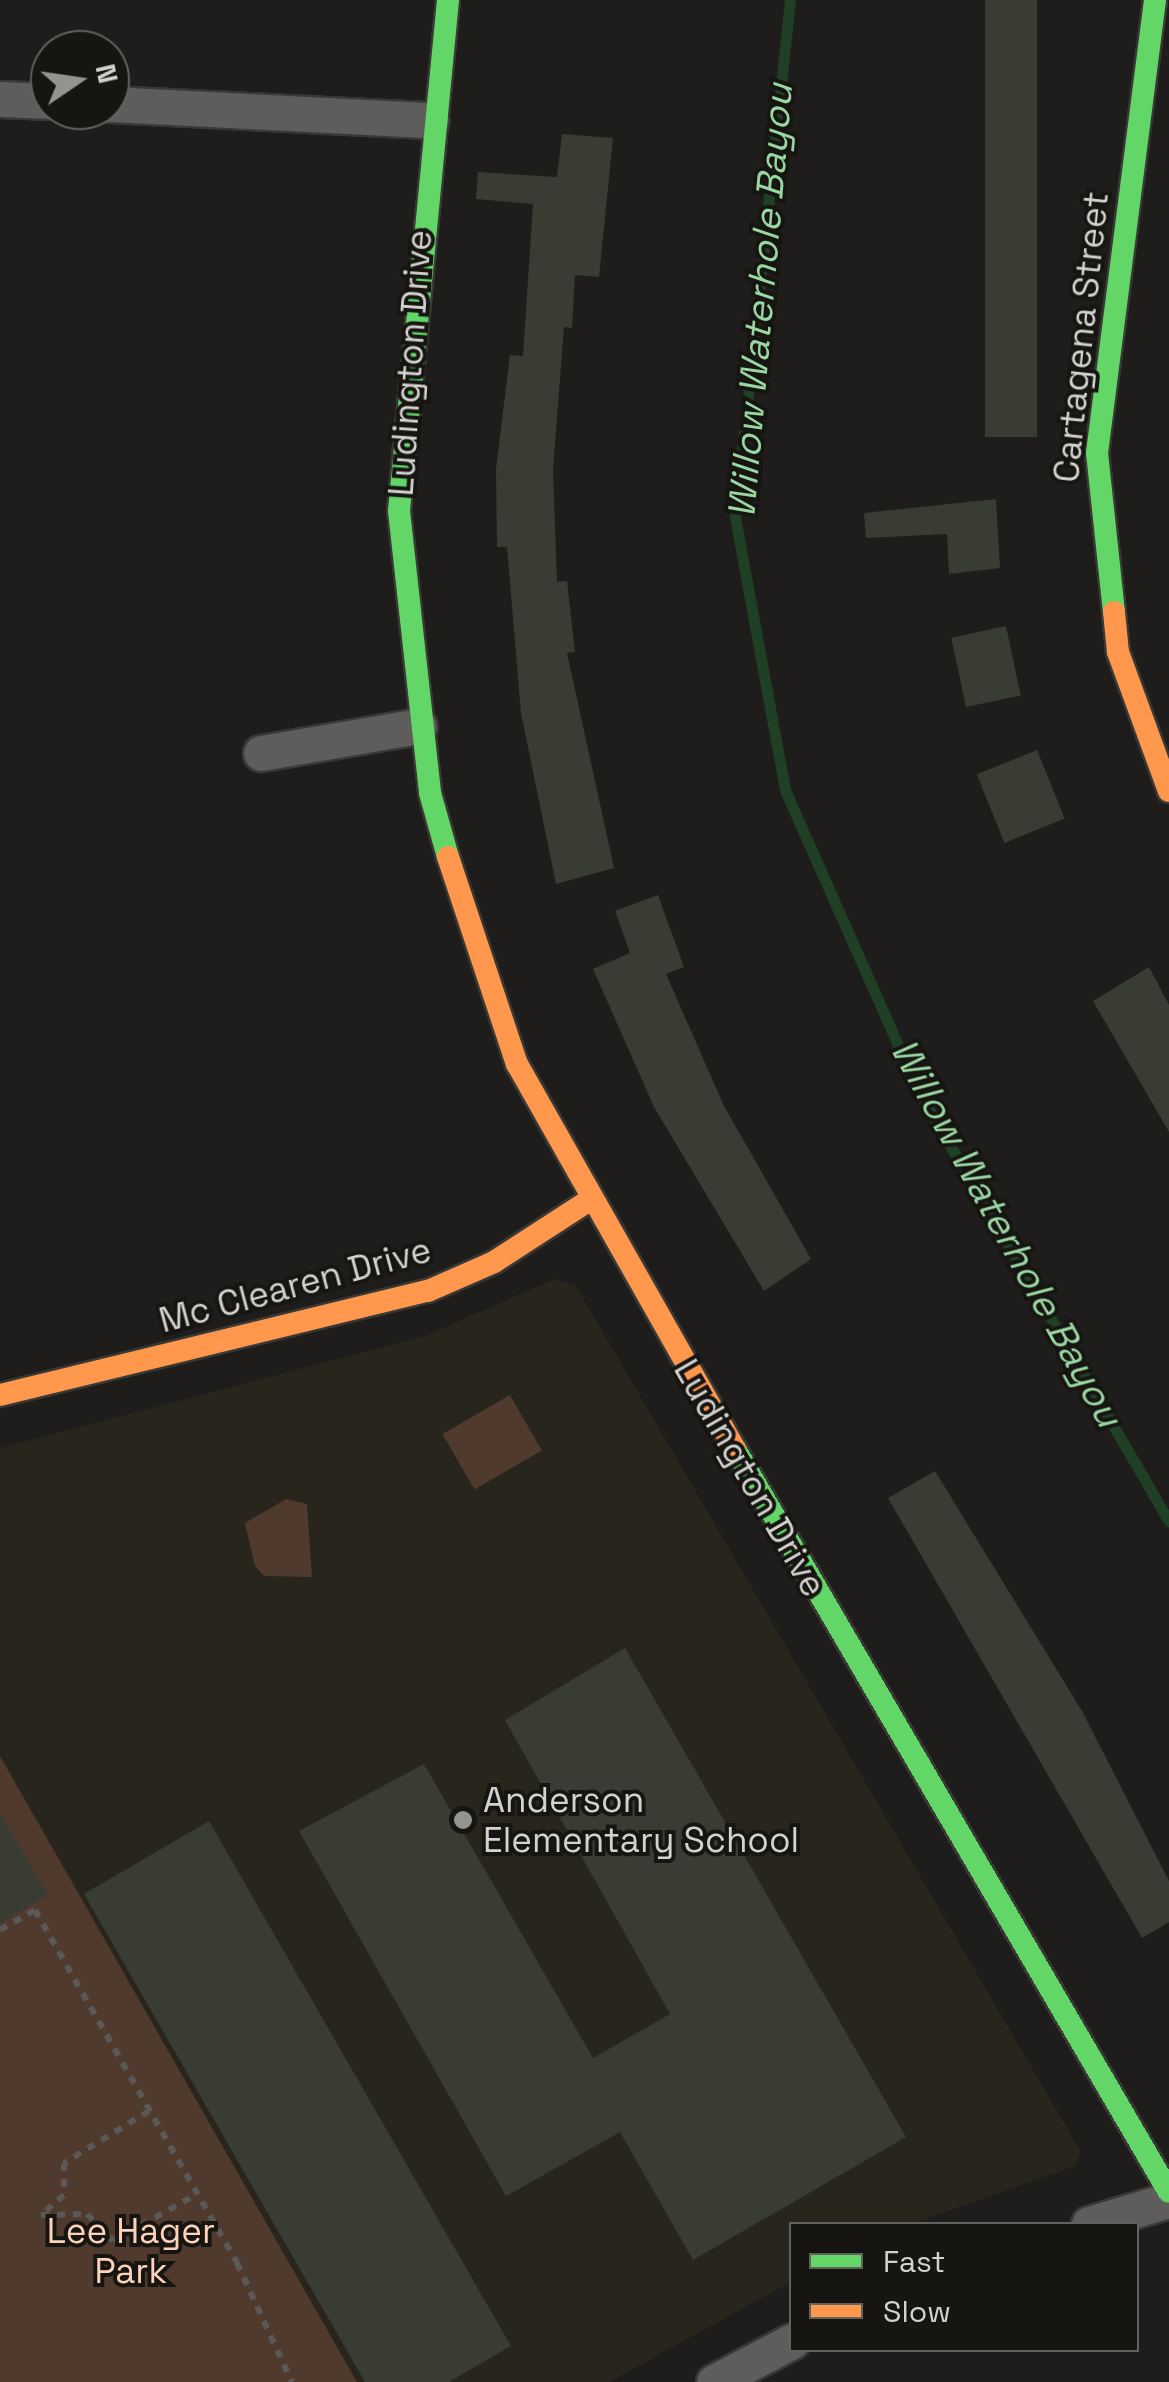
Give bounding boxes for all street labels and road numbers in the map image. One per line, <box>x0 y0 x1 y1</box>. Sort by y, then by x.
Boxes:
street label: Cartagena Street <box>1045 190 1117 484</box>
street label: Ludington Drive <box>380 228 440 498</box>
street label: Mc Clearen Drive <box>154 1229 436 1341</box>
street label: Ludington Drive <box>665 1352 835 1604</box>

